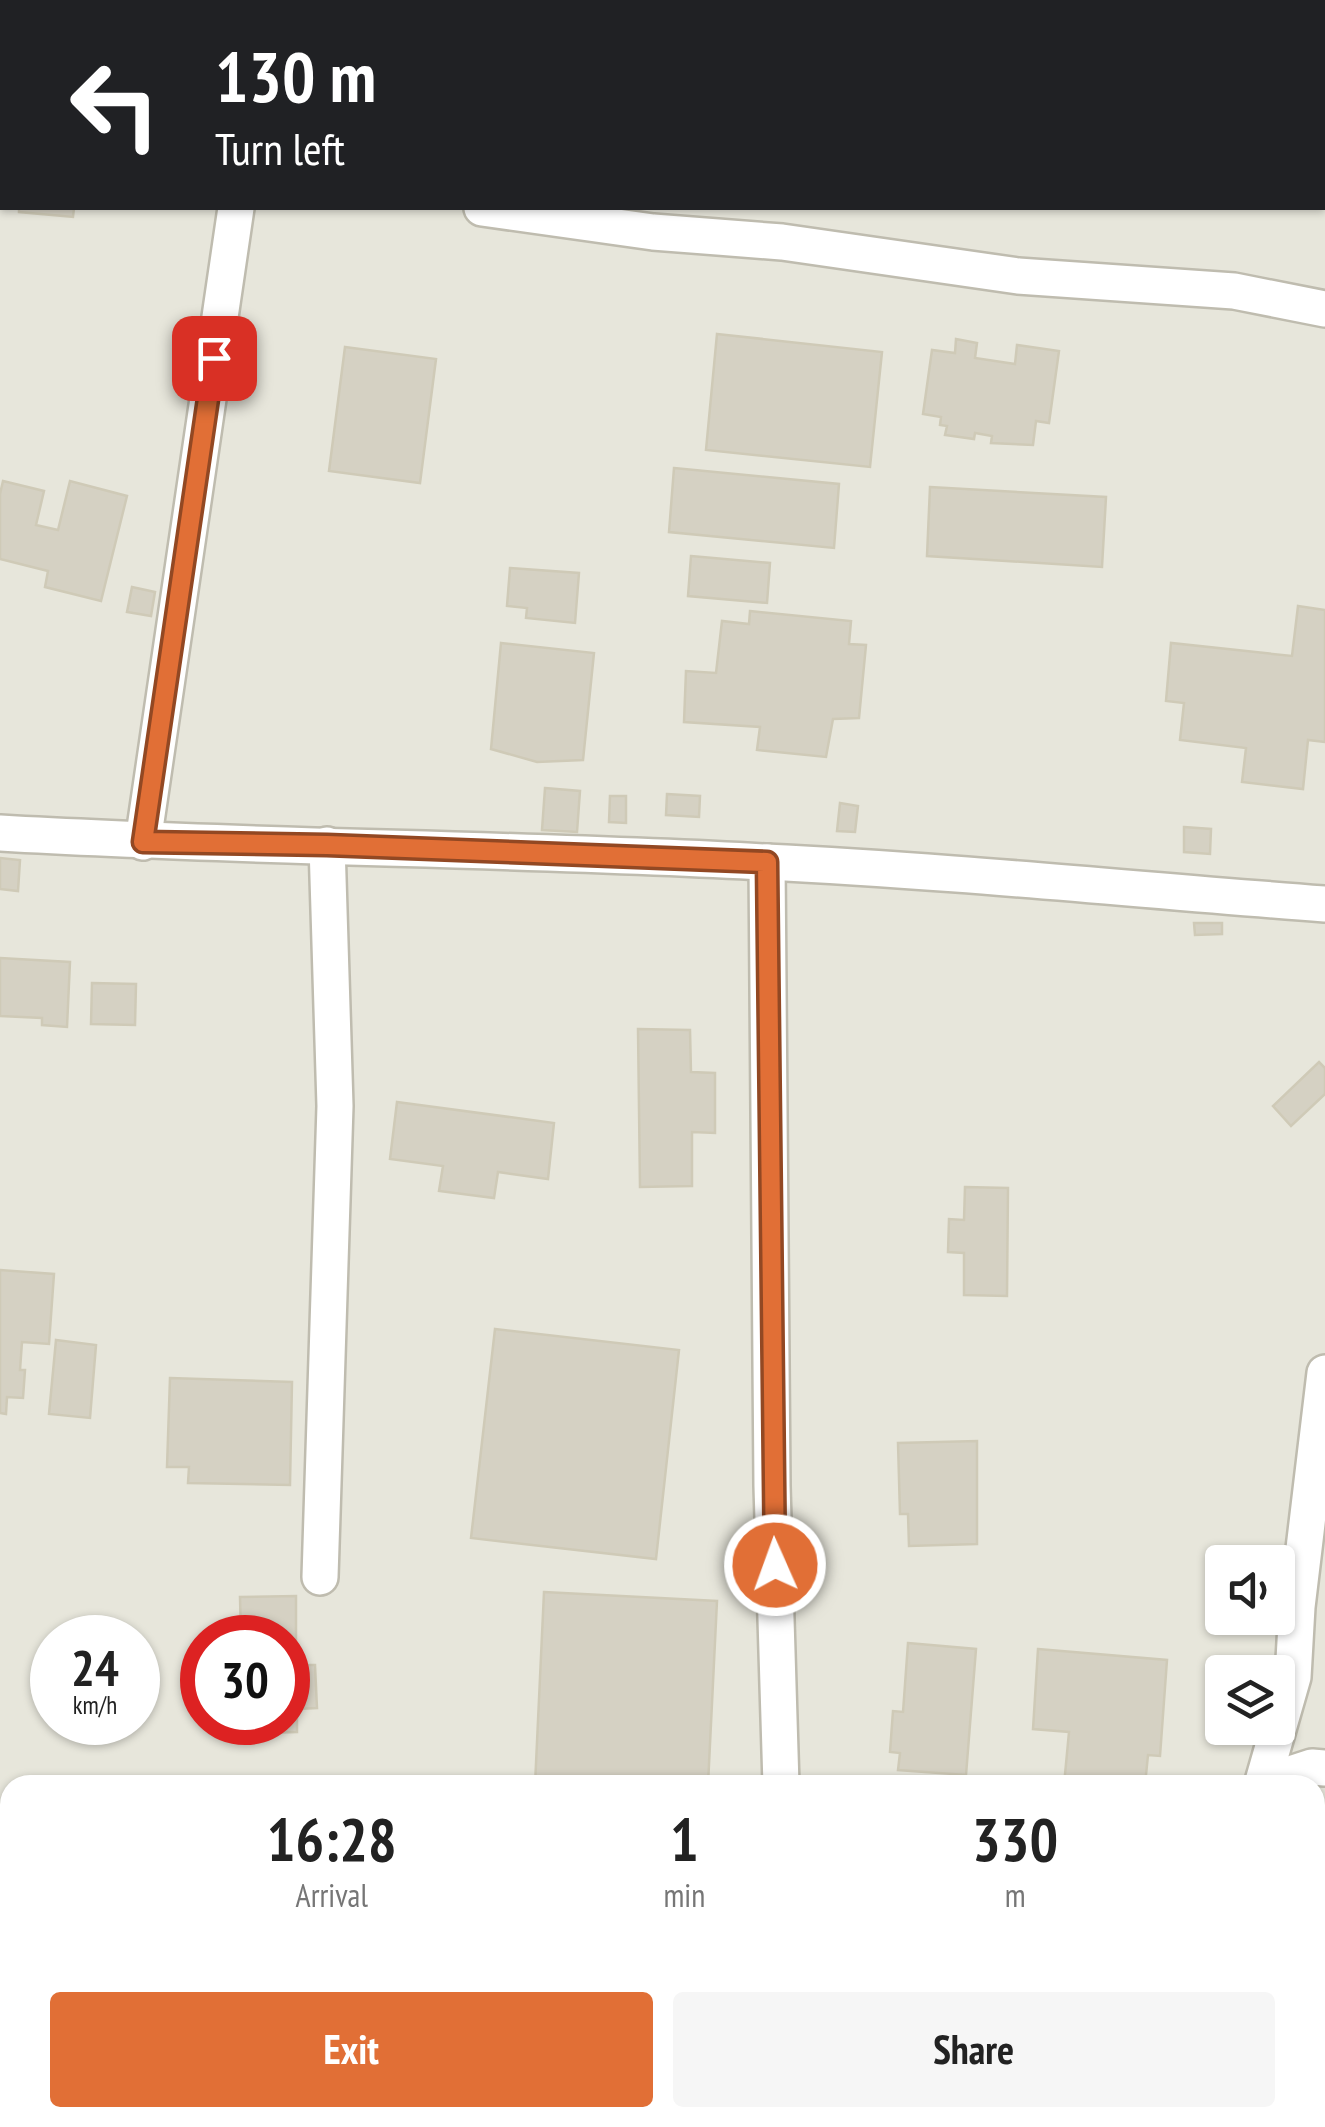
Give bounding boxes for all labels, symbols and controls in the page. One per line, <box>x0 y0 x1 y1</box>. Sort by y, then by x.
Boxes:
text: 130 m <box>215 31 376 121</box>
icon: left <box>50 40 180 170</box>
text: Turn left <box>215 119 345 177</box>
pin <box>172 316 257 401</box>
icon: arrive <box>187 331 242 386</box>
position arrow <box>723 1513 827 1617</box>
map controls <box>1205 1545 1295 1745</box>
button: sound <box>1205 1545 1295 1635</box>
speed limit sign: 30 <box>180 1615 310 1745</box>
text: 24 <box>71 1635 119 1700</box>
button: layers <box>1205 1655 1295 1745</box>
text: km/h <box>73 1689 117 1721</box>
text: 16:28 <box>267 1800 397 1878</box>
text: 1 <box>670 1800 699 1878</box>
text: 330 <box>972 1800 1058 1878</box>
text: Arrival <box>296 1874 368 1916</box>
text: min <box>663 1874 705 1916</box>
text: m <box>1005 1874 1026 1916</box>
button: Exit <box>50 1992 653 2107</box>
button: Share <box>673 1992 1275 2107</box>

